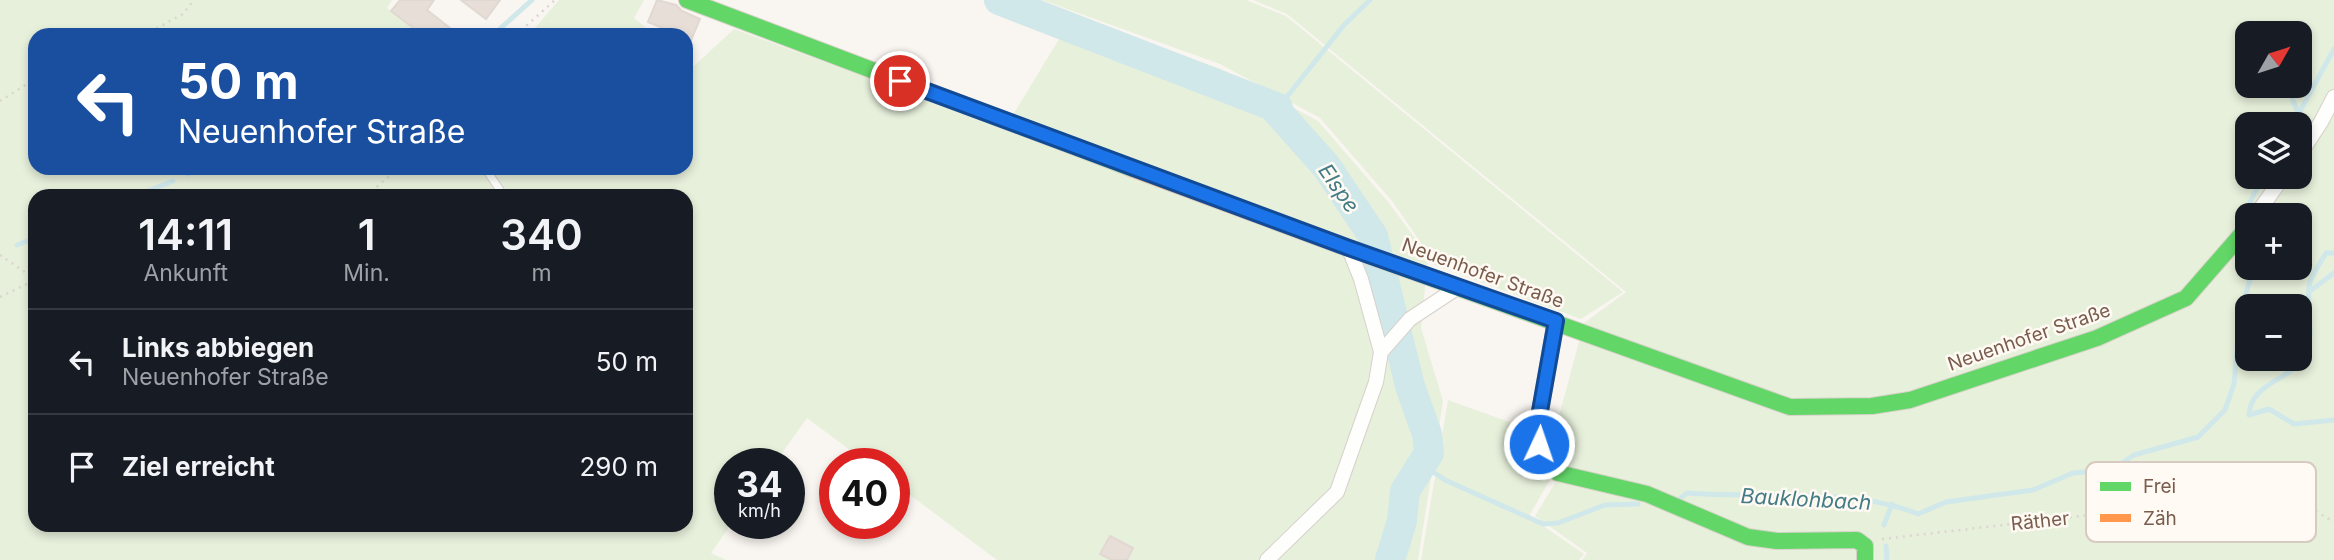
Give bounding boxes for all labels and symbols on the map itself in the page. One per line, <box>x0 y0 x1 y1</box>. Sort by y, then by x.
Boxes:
north arrow <box>2235 21 2312 98</box>
pin <box>870 51 930 111</box>
water label: Elspe <box>1313 159 1365 217</box>
street label: Neuenhofer Straße <box>1399 233 1567 313</box>
street label: Neuenhofer Straße <box>1945 298 2113 376</box>
position arrow <box>1502 407 1576 481</box>
speed limit sign: 40 <box>819 448 910 539</box>
legend <box>2086 462 2316 542</box>
text: Frei <box>2143 475 2176 498</box>
water label: Bauklohbach <box>1740 483 1872 515</box>
street label: Räther <box>2010 507 2070 535</box>
text: Zäh <box>2143 507 2177 530</box>

